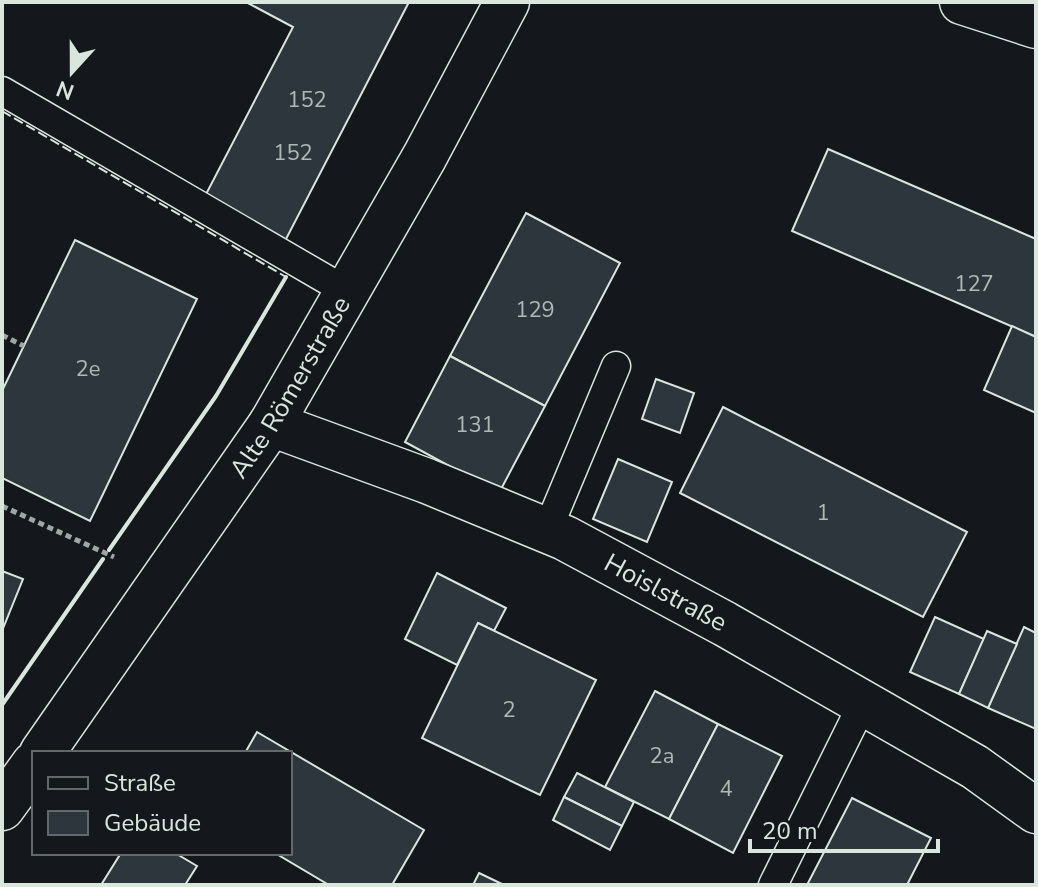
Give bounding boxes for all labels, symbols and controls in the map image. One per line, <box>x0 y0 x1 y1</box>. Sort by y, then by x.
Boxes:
north arrow <box>32 32 112 112</box>
text: N <box>52 73 78 107</box>
house number: 152 <box>287 85 327 115</box>
house number: 152 <box>273 138 313 168</box>
house number: 127 <box>954 269 994 299</box>
street label: Alte Römerstraße <box>221 290 359 486</box>
house number: 129 <box>515 295 555 325</box>
house number: 2e <box>76 354 100 384</box>
house number: 131 <box>455 410 495 440</box>
house number: 1 <box>816 498 830 528</box>
street label: Hoislstraße <box>598 545 733 640</box>
house number: 2 <box>502 695 516 725</box>
house number: 2a <box>650 741 674 771</box>
legend <box>32 751 292 855</box>
text: Straße <box>104 767 176 799</box>
house number: 4 <box>719 774 733 804</box>
scale bar <box>750 803 938 853</box>
text: Gebäude <box>104 807 201 839</box>
text: 20 m <box>762 815 818 847</box>

